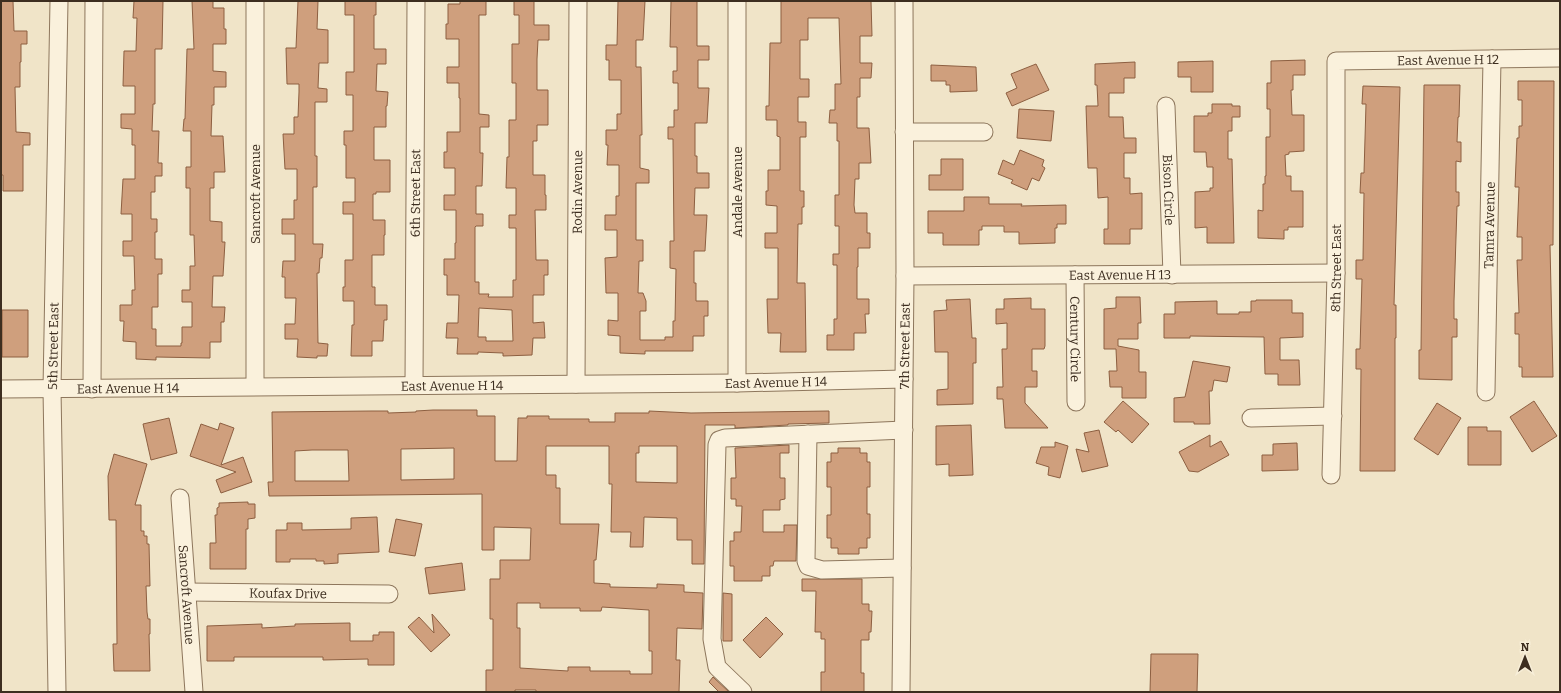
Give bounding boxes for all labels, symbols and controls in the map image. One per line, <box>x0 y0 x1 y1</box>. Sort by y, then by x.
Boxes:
street label: East Avenue H 12 <box>1397 51 1499 68</box>
street label: Sancroft Avenue <box>248 144 263 244</box>
street label: Andale Avenue <box>730 147 745 238</box>
street label: 6th Street East <box>407 149 423 237</box>
street label: Rodin Avenue <box>569 150 585 234</box>
street label: Bison Circle <box>1160 154 1178 226</box>
street label: Tamra Avenue <box>1481 181 1497 269</box>
street label: 8th Street East <box>1328 224 1344 312</box>
street label: East Avenue H 13 <box>1069 267 1171 282</box>
street label: Century Circle <box>1068 296 1083 382</box>
street label: 5th Street East <box>44 302 61 390</box>
street label: 7th Street East <box>896 302 912 390</box>
street label: East Avenue H 14 <box>725 373 828 391</box>
street label: East Avenue H 14 <box>401 377 504 393</box>
street label: East Avenue H 14 <box>77 380 180 396</box>
street label: Sancroft Avenue <box>176 544 198 645</box>
street label: Koufax Drive <box>249 585 327 601</box>
north arrow <box>1505 637 1545 677</box>
text: N <box>1521 641 1530 654</box>

